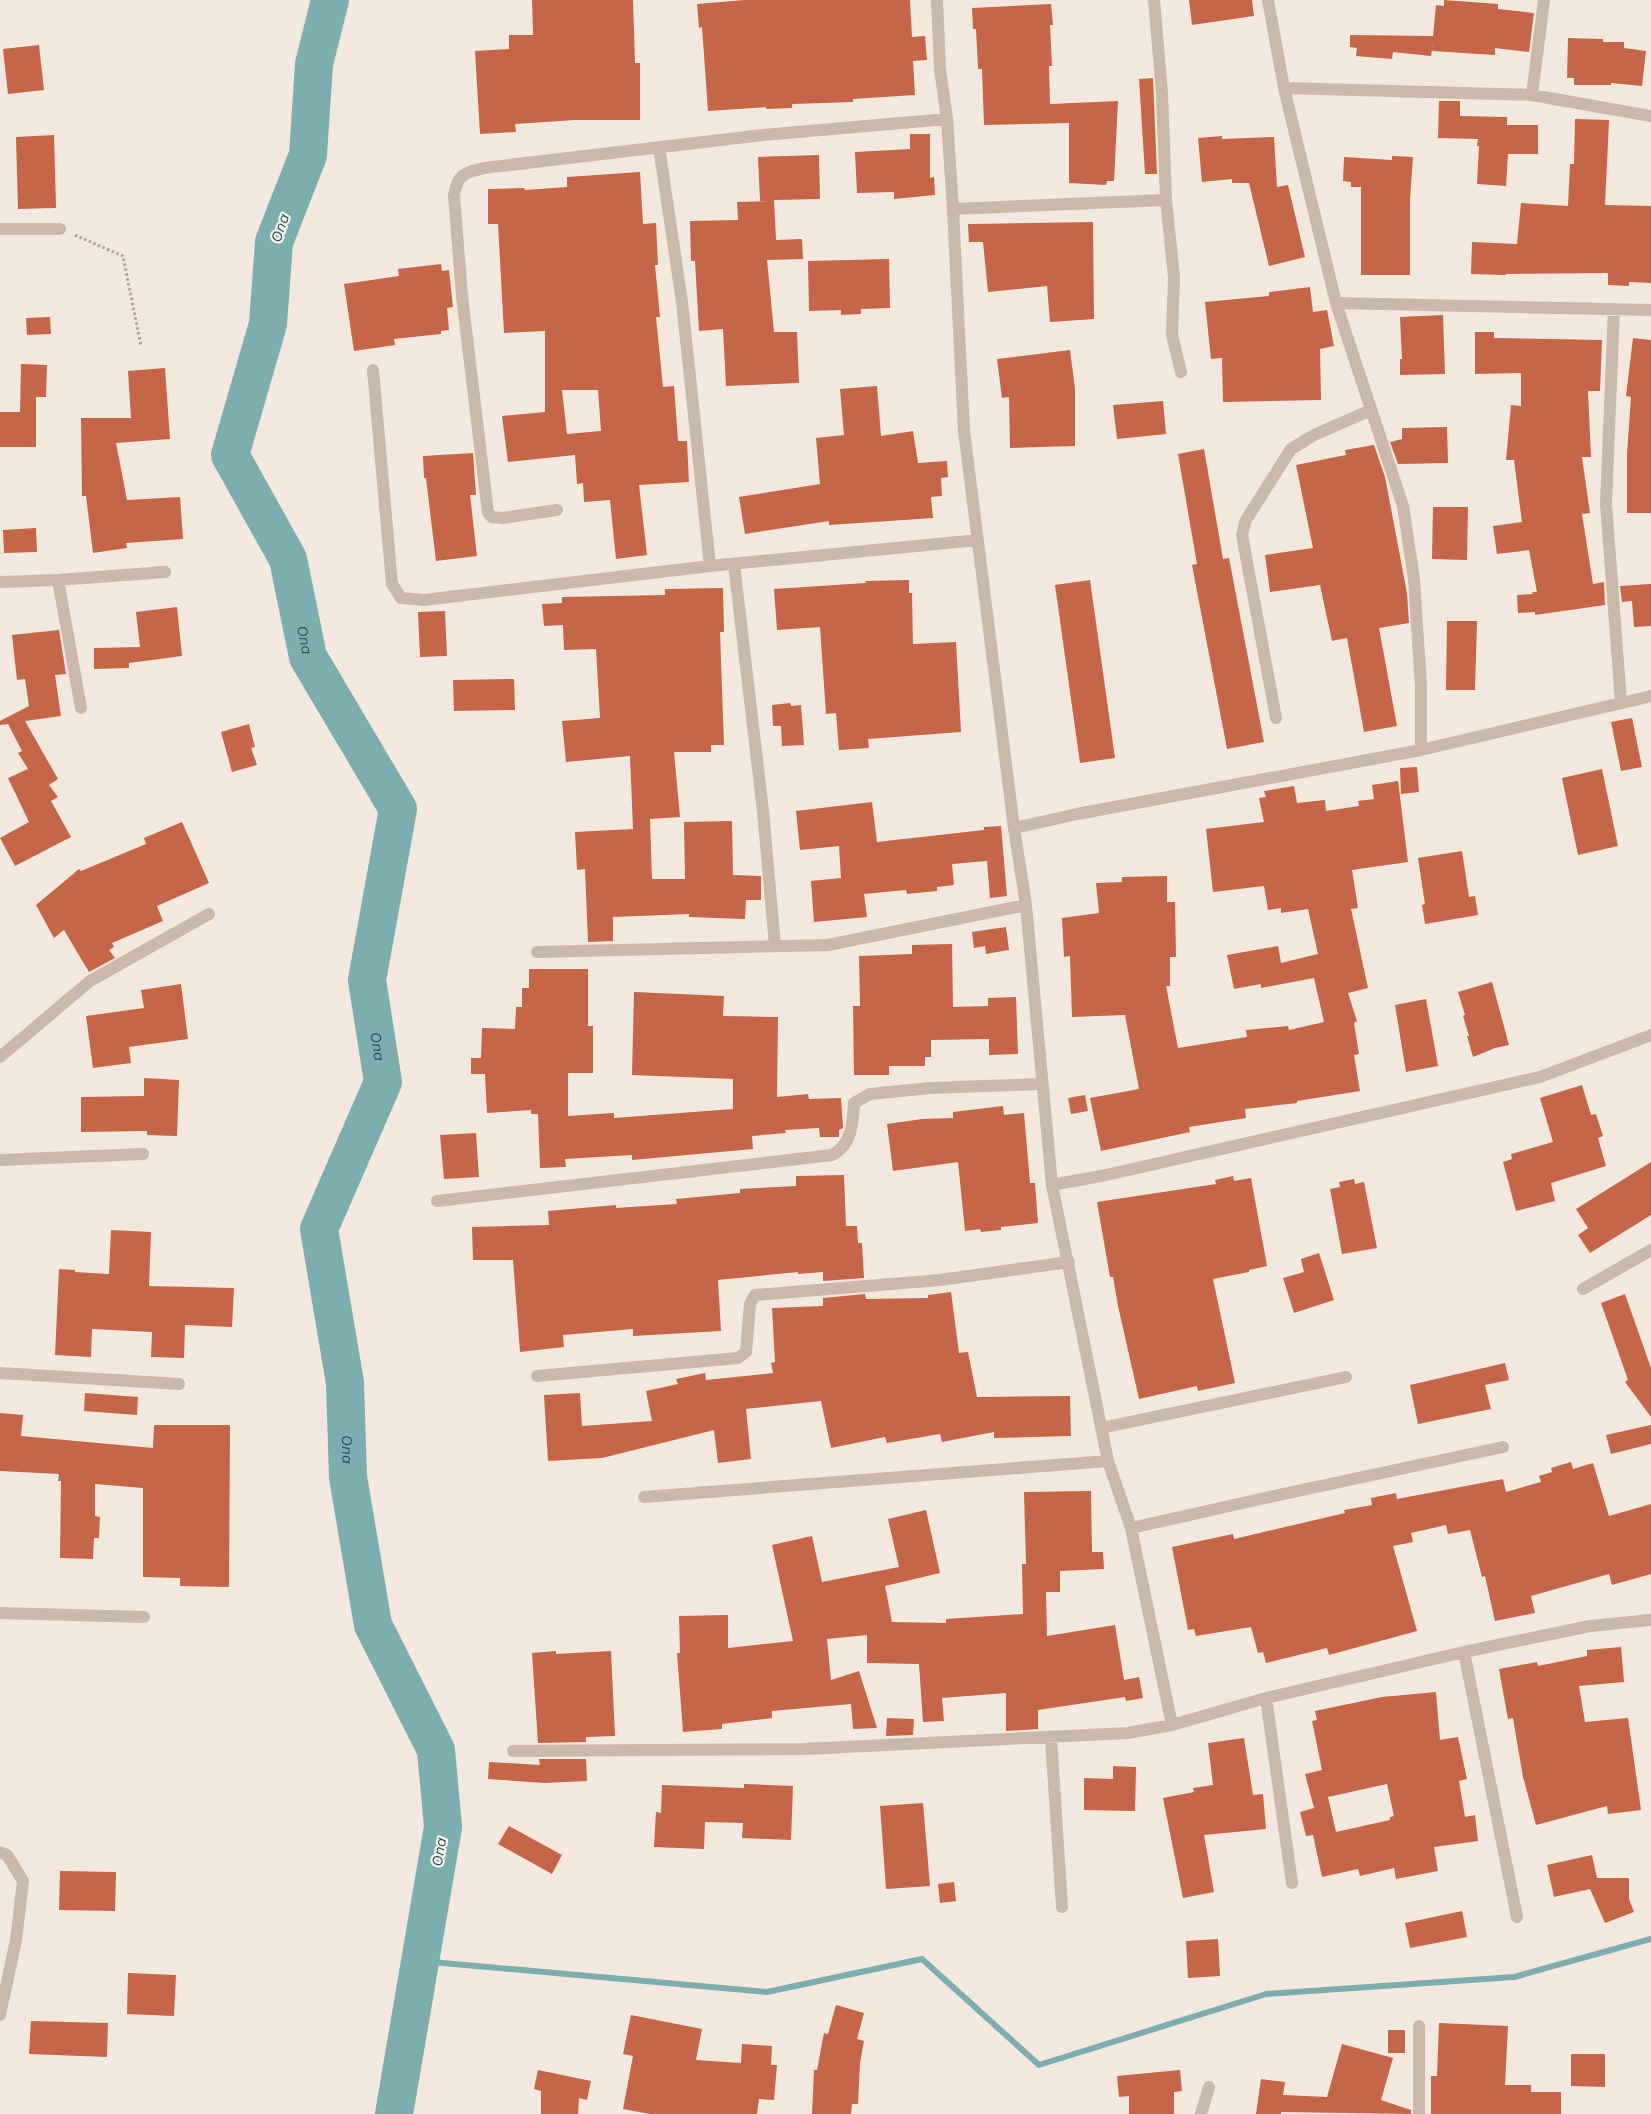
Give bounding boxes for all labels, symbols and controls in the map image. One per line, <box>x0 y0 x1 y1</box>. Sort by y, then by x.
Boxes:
water label: Ona <box>267 211 293 245</box>
water label: Ona <box>293 624 316 656</box>
water label: Ona <box>366 1031 389 1062</box>
water label: Ona <box>338 1435 357 1464</box>
water label: Ona <box>428 1836 450 1868</box>

